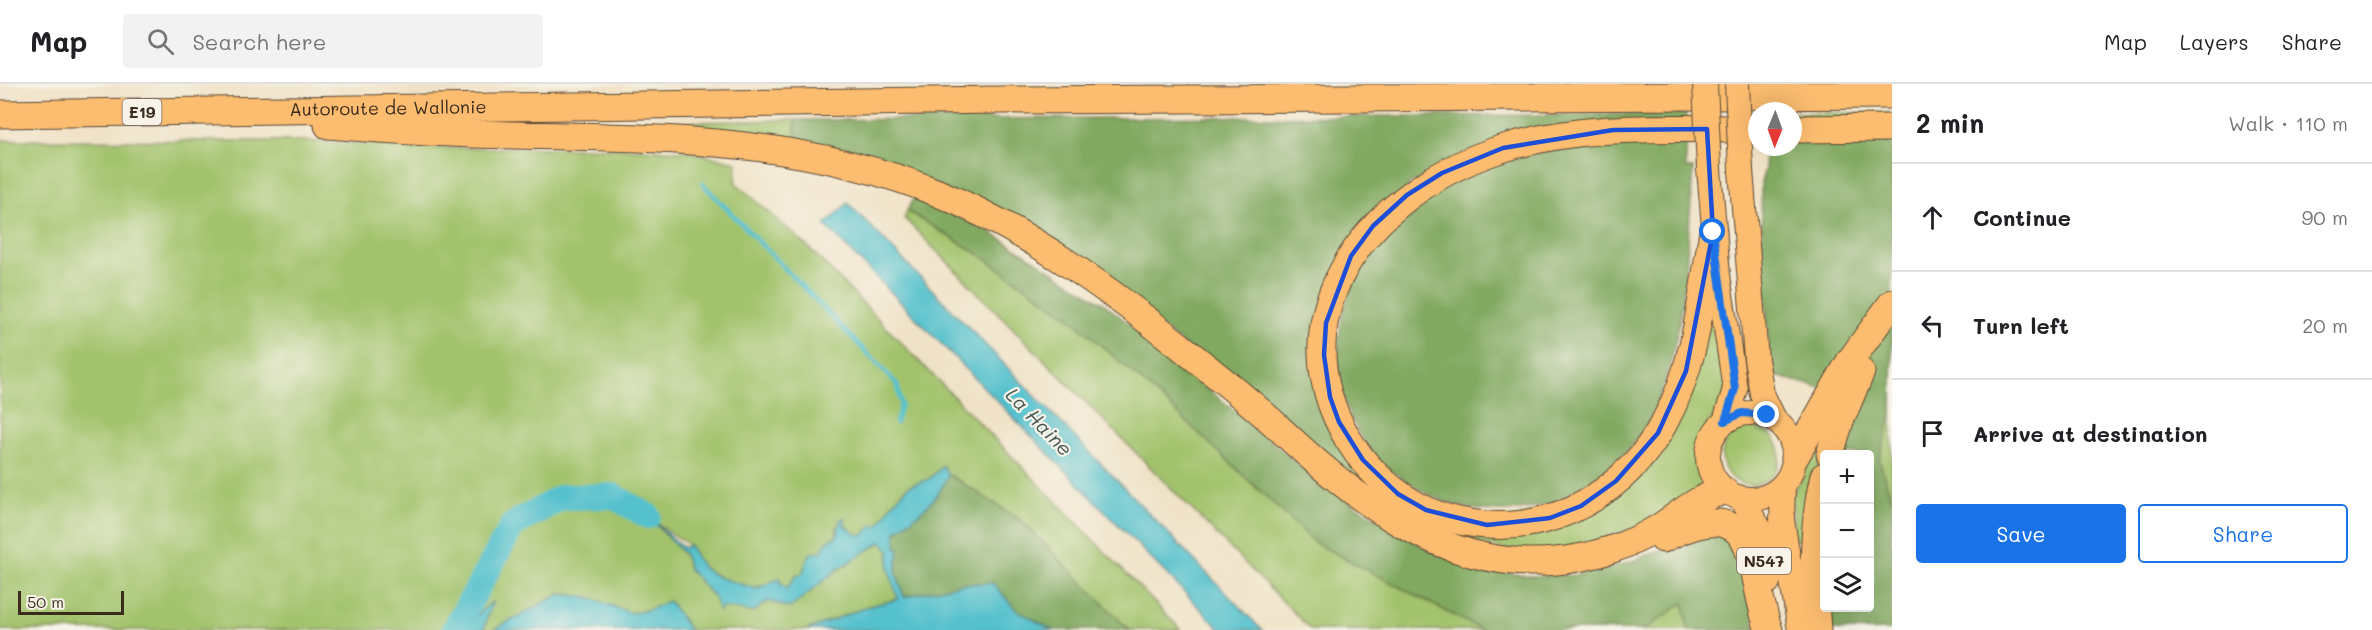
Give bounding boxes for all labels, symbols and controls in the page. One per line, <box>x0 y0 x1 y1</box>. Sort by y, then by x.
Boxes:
search box <box>123 14 543 68</box>
text: Map <box>30 23 87 59</box>
icon: search <box>144 25 177 58</box>
text: Search here <box>192 27 326 56</box>
text: Map <box>2104 28 2147 55</box>
text: Layers <box>2180 28 2249 55</box>
text: Share <box>2282 28 2342 55</box>
street label: Autoroute de Wallonie <box>289 94 487 121</box>
road number: E19 <box>122 99 162 125</box>
north arrow <box>1748 102 1802 156</box>
text: 2 min <box>1916 106 1984 140</box>
text: Walk · 110 m <box>2228 110 2348 136</box>
icon: ahead <box>1916 201 1949 234</box>
text: Continue <box>1973 203 2071 232</box>
text: 90 m <box>2302 204 2348 230</box>
route start <box>1699 218 1725 244</box>
icon: left <box>1916 309 1949 342</box>
text: Turn left <box>1973 311 2069 340</box>
text: 20 m <box>2302 312 2348 338</box>
water label: La Haine <box>1001 381 1079 461</box>
route end <box>1753 401 1779 427</box>
icon: arrive <box>1916 417 1949 450</box>
text: Arrive at destination <box>1973 419 2208 448</box>
map controls <box>1820 450 1874 612</box>
button: + <box>1820 450 1874 504</box>
button: − <box>1820 504 1874 558</box>
button: Save <box>1916 504 2126 563</box>
button: Share <box>2138 504 2348 563</box>
road number: N547 <box>1737 548 1791 574</box>
button: layers <box>1820 558 1874 612</box>
scale bar <box>18 588 124 616</box>
text: 50 m <box>27 591 64 612</box>

